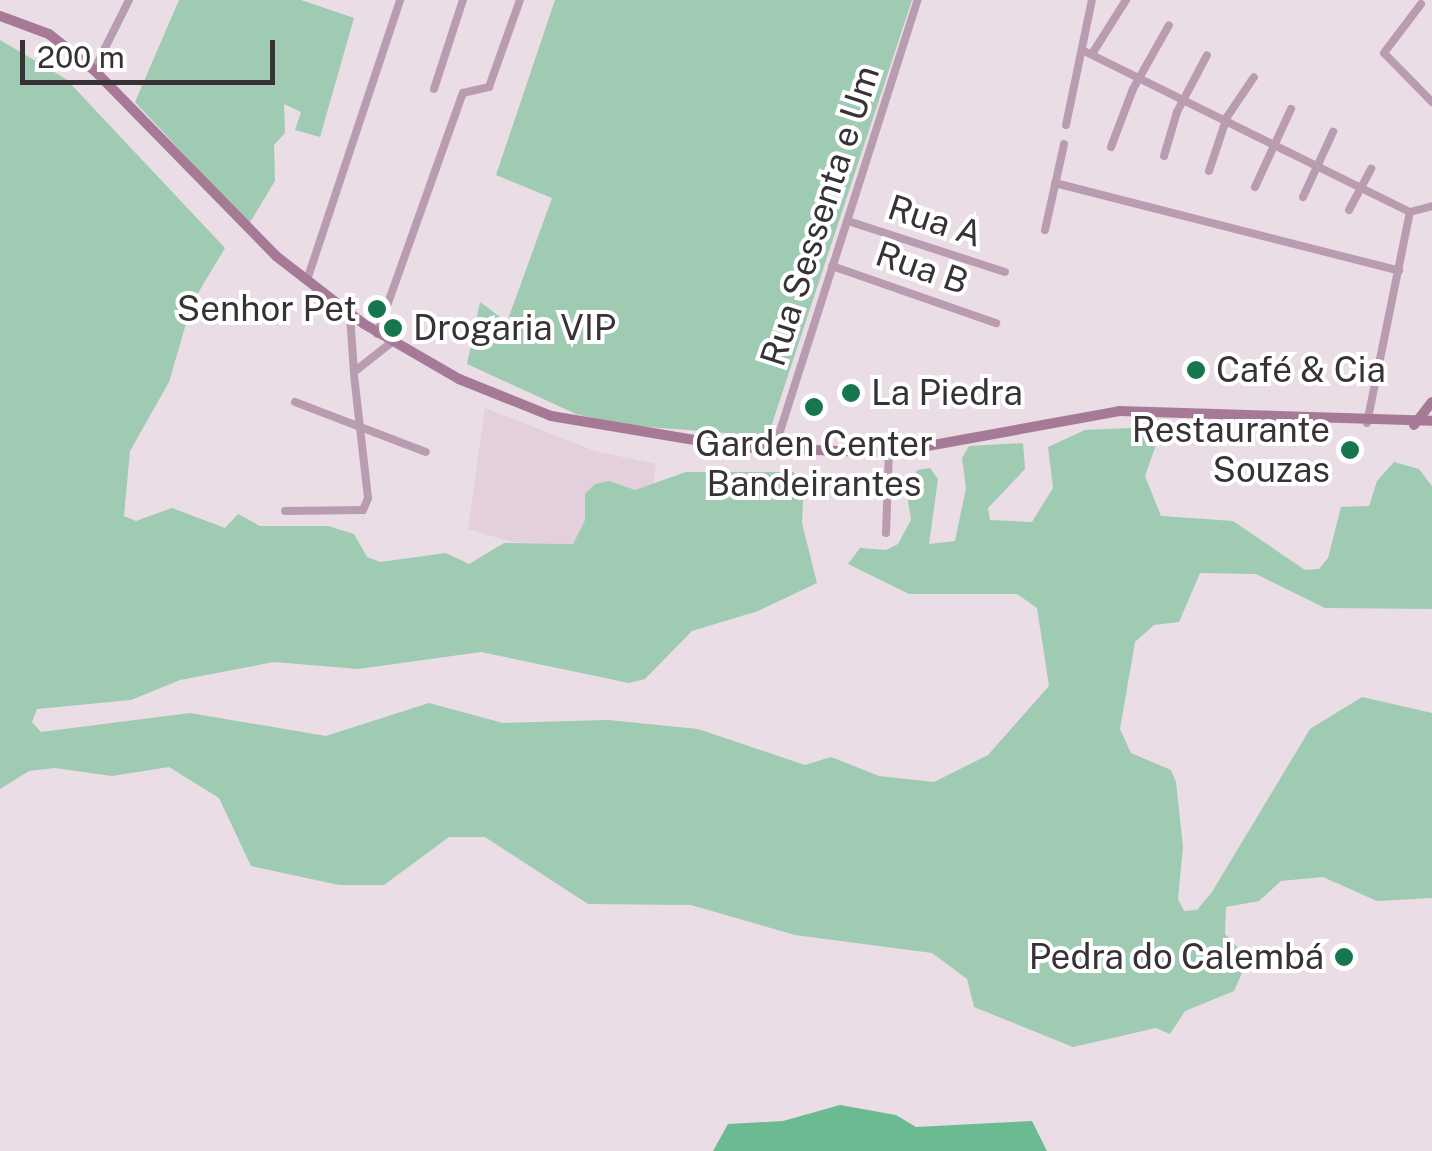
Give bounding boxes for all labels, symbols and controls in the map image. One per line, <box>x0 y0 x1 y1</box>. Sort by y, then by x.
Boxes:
scale bar <box>25 20 280 82</box>
text: 200 m <box>37 39 125 75</box>
street label: Rua Sessenta e Um <box>752 60 888 372</box>
street label: Rua A <box>883 186 987 256</box>
street label: Rua B <box>870 233 974 303</box>
place label: Senhor Pet <box>177 288 357 330</box>
marker: Senhor Pet <box>366 298 388 320</box>
place label: Drogaria VIP <box>413 307 617 349</box>
marker: Drogaria VIP <box>382 317 404 339</box>
place label: Café & Cia <box>1216 349 1386 391</box>
marker: Café & Cia <box>1185 359 1207 381</box>
place label: La Piedra <box>871 372 1023 414</box>
marker: La Piedra <box>840 382 862 404</box>
marker: Garden Center Bandeirantes <box>803 396 825 418</box>
place label: Restaurante Souzas <box>1132 409 1330 491</box>
place label: Garden Center Bandeirantes <box>695 423 933 505</box>
marker: Restaurante Souzas <box>1339 439 1361 461</box>
place label: Pedra do Calembá <box>1028 936 1324 978</box>
marker: Pedra do Calembá <box>1333 946 1355 968</box>

